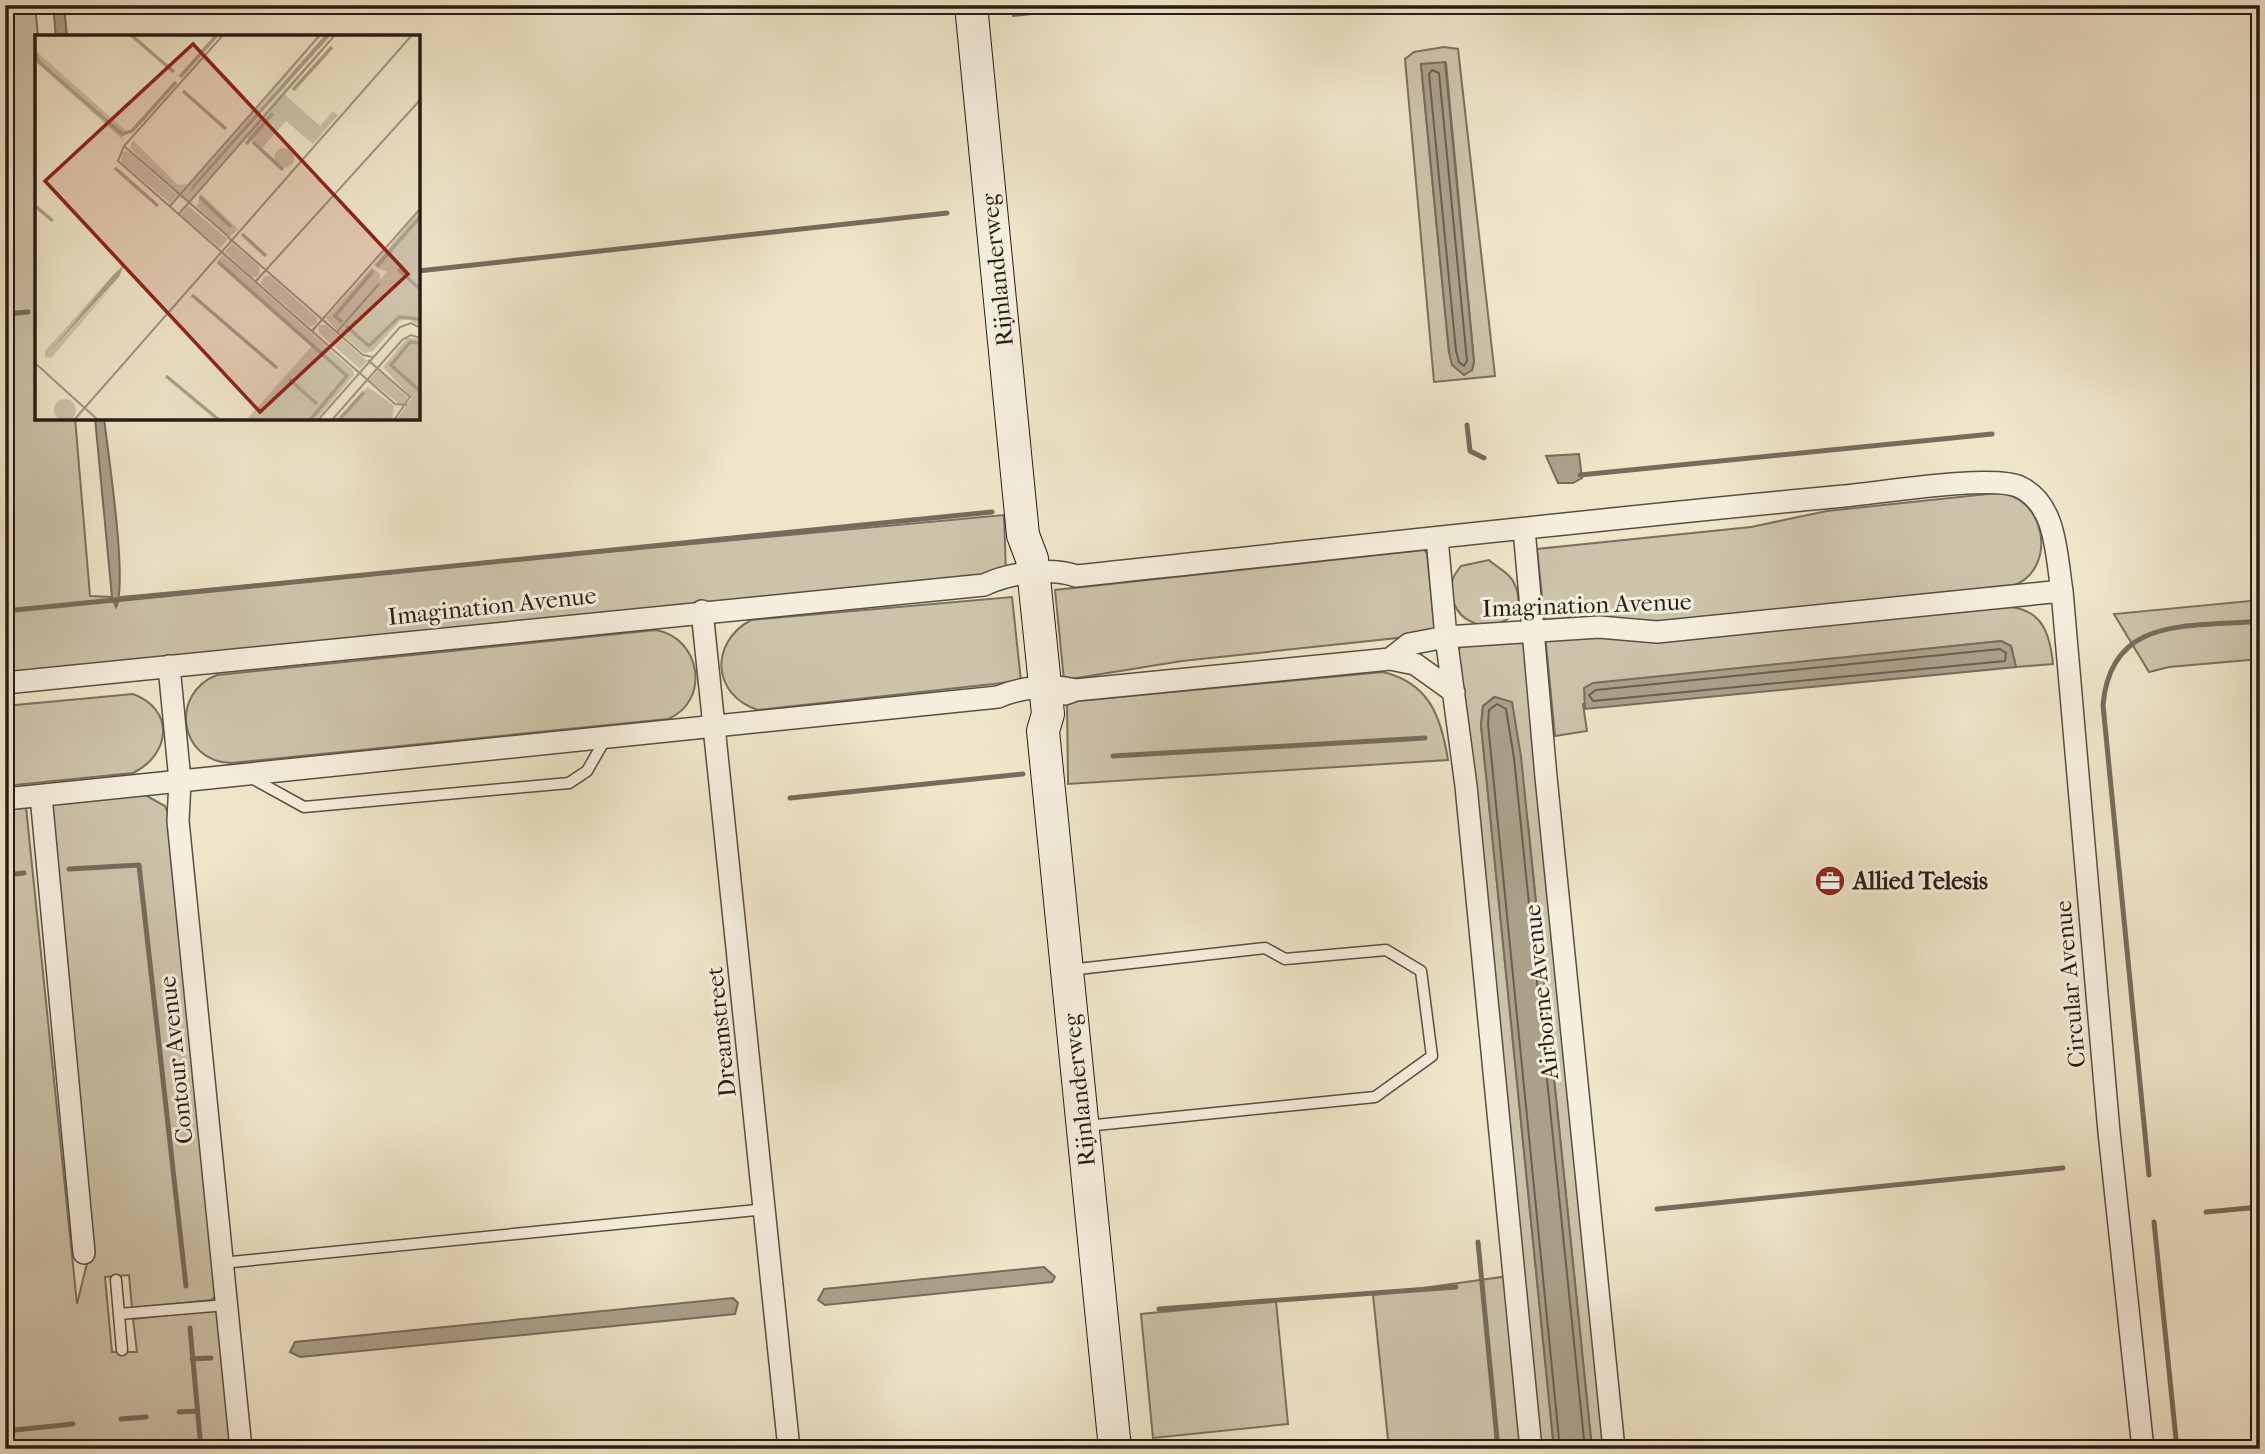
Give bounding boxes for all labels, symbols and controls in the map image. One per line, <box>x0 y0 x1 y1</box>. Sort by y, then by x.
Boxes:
inset map <box>35 35 420 420</box>
street label: Rijnlanderweg <box>975 191 1019 348</box>
street label: Imagination Avenue <box>386 581 598 631</box>
street label: Imagination Avenue <box>1482 587 1692 623</box>
office icon: Allied Telesis <box>1813 864 1847 898</box>
place label: Allied Telesis <box>1851 867 1988 895</box>
street label: Circular Avenue <box>2049 899 2091 1069</box>
street label: Airborne Avenue <box>1518 903 1564 1082</box>
street label: Dreamstreet <box>700 965 742 1099</box>
street label: Contour Avenue <box>153 974 199 1145</box>
street label: Rijnlanderweg <box>1057 1011 1101 1168</box>

